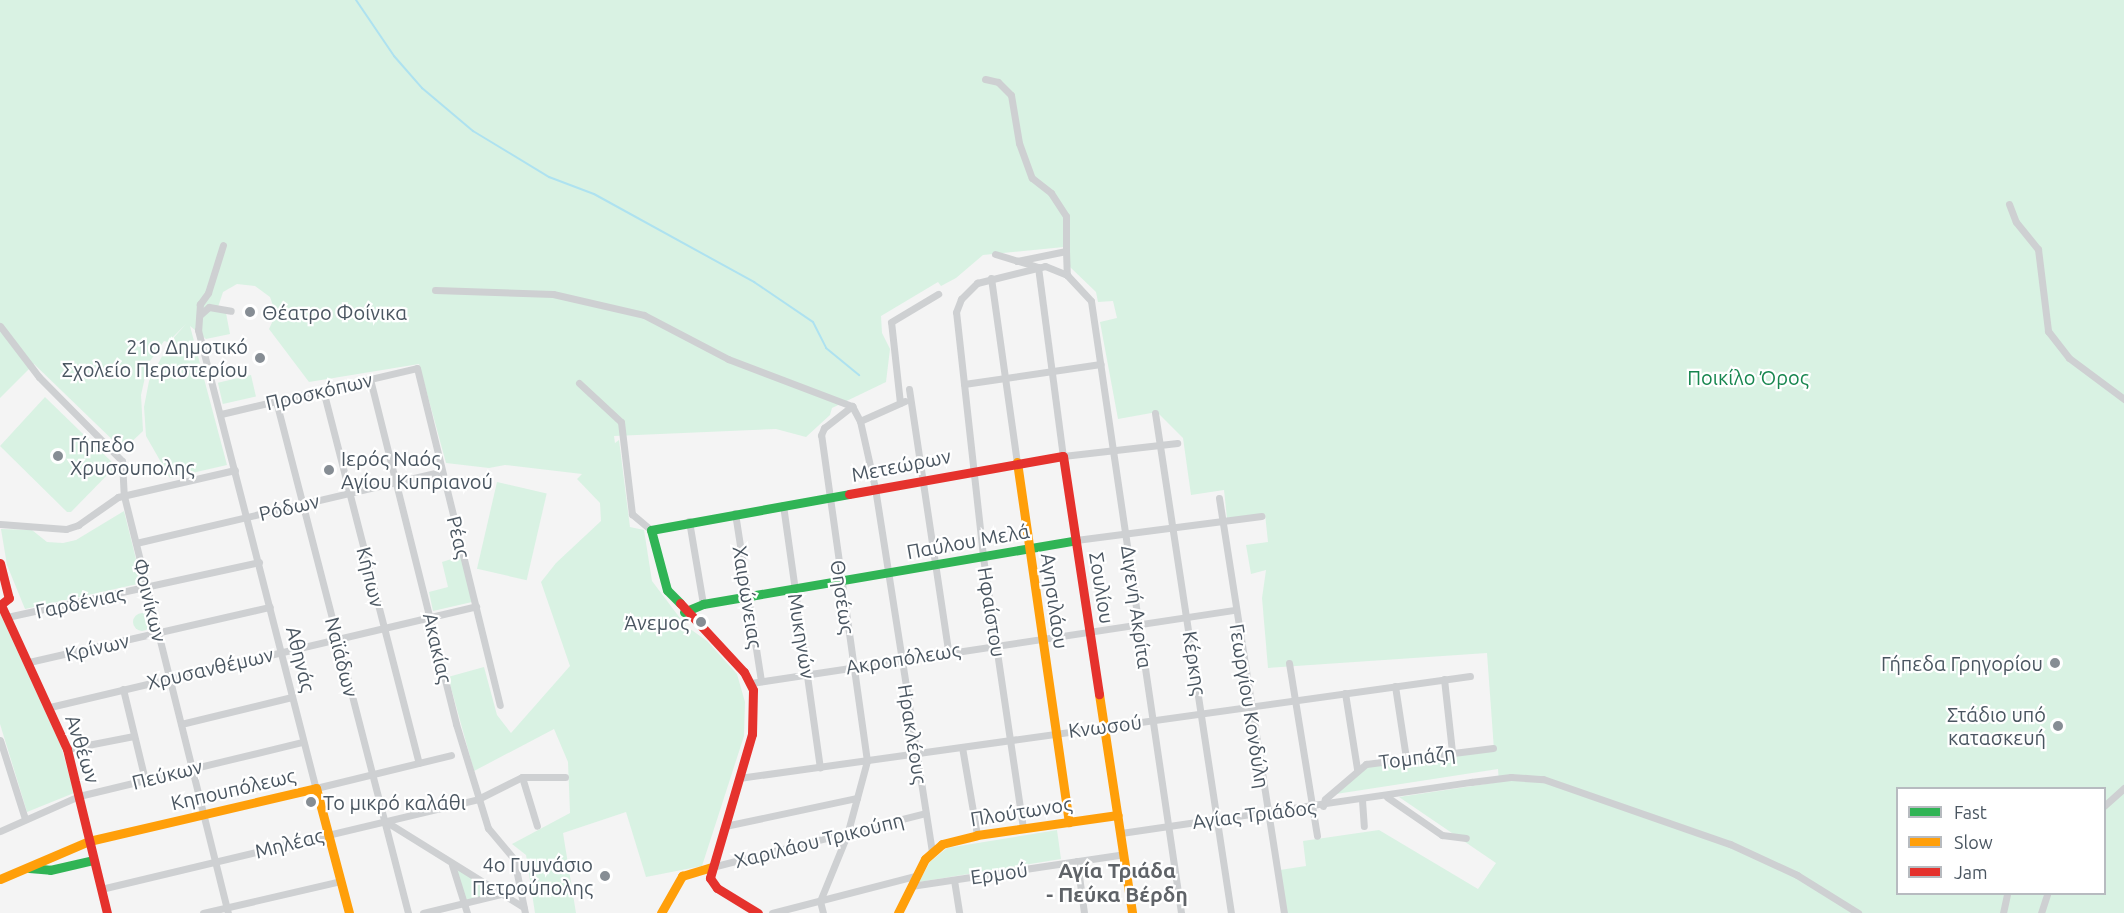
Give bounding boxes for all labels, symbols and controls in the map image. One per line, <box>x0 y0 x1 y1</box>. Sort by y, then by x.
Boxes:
place label: Θέατρο Φοίνικα <box>262 300 407 324</box>
marker: Θέατρο Φοίνικα <box>243 305 257 319</box>
place label: 21ο Δημοτικό Σχολείο Περιστερίου <box>62 334 248 381</box>
marker: 21ο Δημοτικό Σχολείο Περιστερίου <box>253 351 267 365</box>
park label: Ποικίλο Όρος <box>1687 365 1809 389</box>
street label: Προσκόπων <box>263 367 375 415</box>
place label: Γήπεδο Χρυσουπολης <box>70 432 195 479</box>
street label: Μετεώρων <box>849 444 953 486</box>
place label: Ιερός Ναός Αγίου Κυπριανού <box>341 446 493 493</box>
marker: Γήπεδο Χρυσουπολης <box>51 449 65 463</box>
marker: Ιερός Ναός Αγίου Κυπριανού <box>322 463 336 477</box>
street label: Ρόδων <box>256 488 322 526</box>
street label: Ρέας <box>442 513 476 561</box>
street label: Παύλου Μελά <box>905 518 1031 564</box>
street label: Κήπων <box>352 544 390 610</box>
street label: Χαιρώνειας <box>728 544 768 650</box>
street label: Διγενή Ακρίτα <box>1116 544 1158 670</box>
street label: Σουλίου <box>1084 550 1120 626</box>
street label: Αγησιλάου <box>1036 551 1074 651</box>
street label: Φοινίκων <box>128 556 172 644</box>
street label: Θησέως <box>826 558 860 636</box>
street label: Ηφαίστου <box>973 565 1011 659</box>
street label: Γαρδένιας <box>33 581 127 623</box>
street label: Μυκηνών <box>783 591 821 681</box>
street label: Ακακίας <box>418 610 458 686</box>
place label: Άνεμος <box>624 610 689 634</box>
street label: Ναϊάδων <box>320 615 364 699</box>
marker: Άνεμος <box>694 615 708 629</box>
street label: Γεωργίου Κονδύλη <box>1225 622 1275 790</box>
street label: Αθηνάς <box>281 624 321 694</box>
street label: Κρίνων <box>63 628 131 666</box>
street label: Κέρκης <box>1178 629 1212 697</box>
street label: Ακροπόλεως <box>844 637 962 679</box>
street label: Χρυσανθέμων <box>144 642 276 694</box>
place label: Γήπεδα Γρηγορίου <box>1881 651 2043 675</box>
marker: Γήπεδα Γρηγορίου <box>2048 656 2062 670</box>
street label: Ηρακλέους <box>893 682 933 786</box>
place label: Στάδιο υπό κατασκευή <box>1947 702 2046 749</box>
street label: Κνωσού <box>1067 710 1143 742</box>
street label: Ανθέων <box>61 712 105 786</box>
marker: Στάδιο υπό κατασκευή <box>2051 719 2065 733</box>
street label: Τομπάζη <box>1377 740 1457 774</box>
street label: Πεύκων <box>129 754 205 794</box>
street label: Κηπουπόλεως <box>168 763 298 815</box>
legend <box>1896 787 2106 895</box>
place label: Το μικρό καλάθι <box>323 790 466 814</box>
street label: Πλούτωνος <box>968 791 1074 831</box>
marker: Το μικρό καλάθι <box>304 795 318 809</box>
street label: Αγίας Τριάδος <box>1191 795 1317 833</box>
text: Fast <box>1954 802 1987 822</box>
street label: Χαριλάου Τρικούπη <box>732 807 906 873</box>
street label: Μηλέας <box>252 823 326 863</box>
text: Slow <box>1954 832 1993 852</box>
place label: 4ο Γυμνάσιο Πετρούπολης <box>472 852 593 899</box>
street label: Ερμού <box>969 857 1029 889</box>
district label: Αγία Τριάδα - Πεύκα Βέρδη <box>1046 857 1188 907</box>
text: Jam <box>1954 862 1988 882</box>
marker: 4ο Γυμνάσιο Πετρούπολης <box>598 869 612 883</box>

